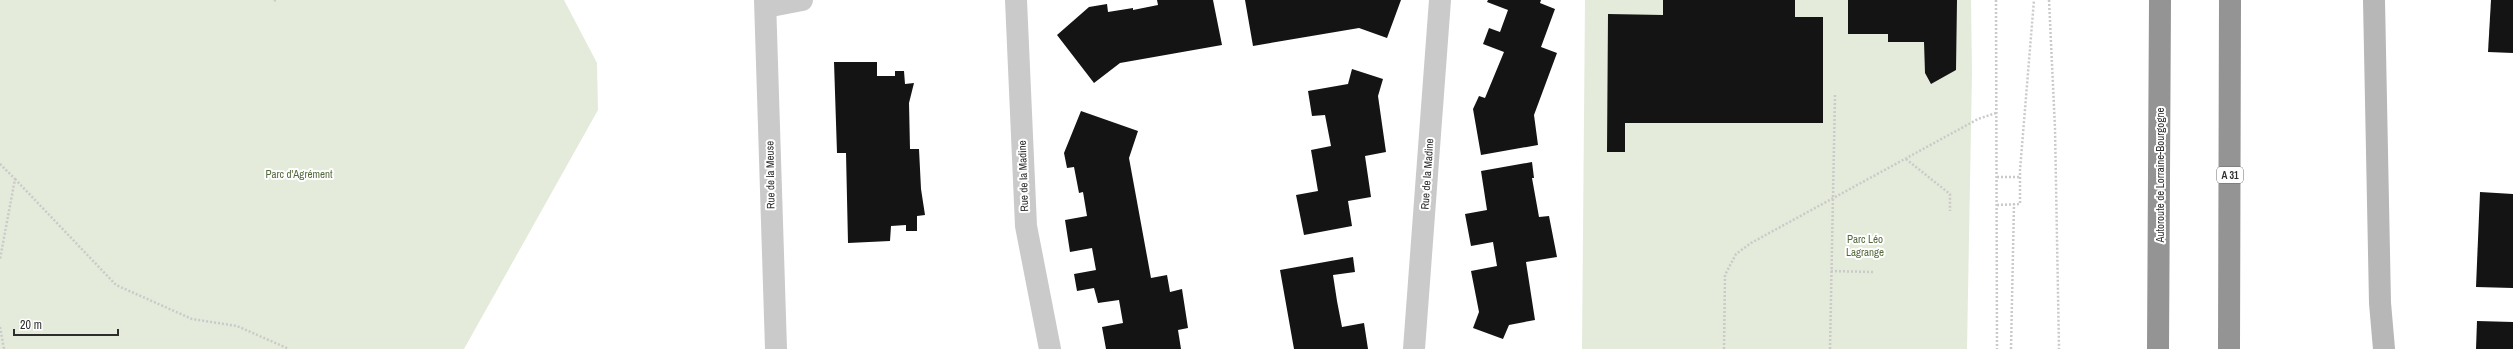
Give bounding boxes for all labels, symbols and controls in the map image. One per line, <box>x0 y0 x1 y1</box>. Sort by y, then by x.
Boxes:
street label: Autoroute de Lorraine-Bourgogne <box>2153 108 2167 243</box>
street label: Rue de la Madine <box>1418 138 1436 210</box>
street label: Rue de la Madine <box>1015 140 1031 212</box>
street label: Rue de la Meuse <box>762 141 778 209</box>
park label: Parc d'Agrément <box>266 167 333 181</box>
road number: A 31 <box>2217 167 2243 183</box>
park label: Parc Léo Lagrange <box>1846 232 1884 259</box>
scale bar <box>14 311 118 337</box>
text: 20 m <box>20 317 42 333</box>

